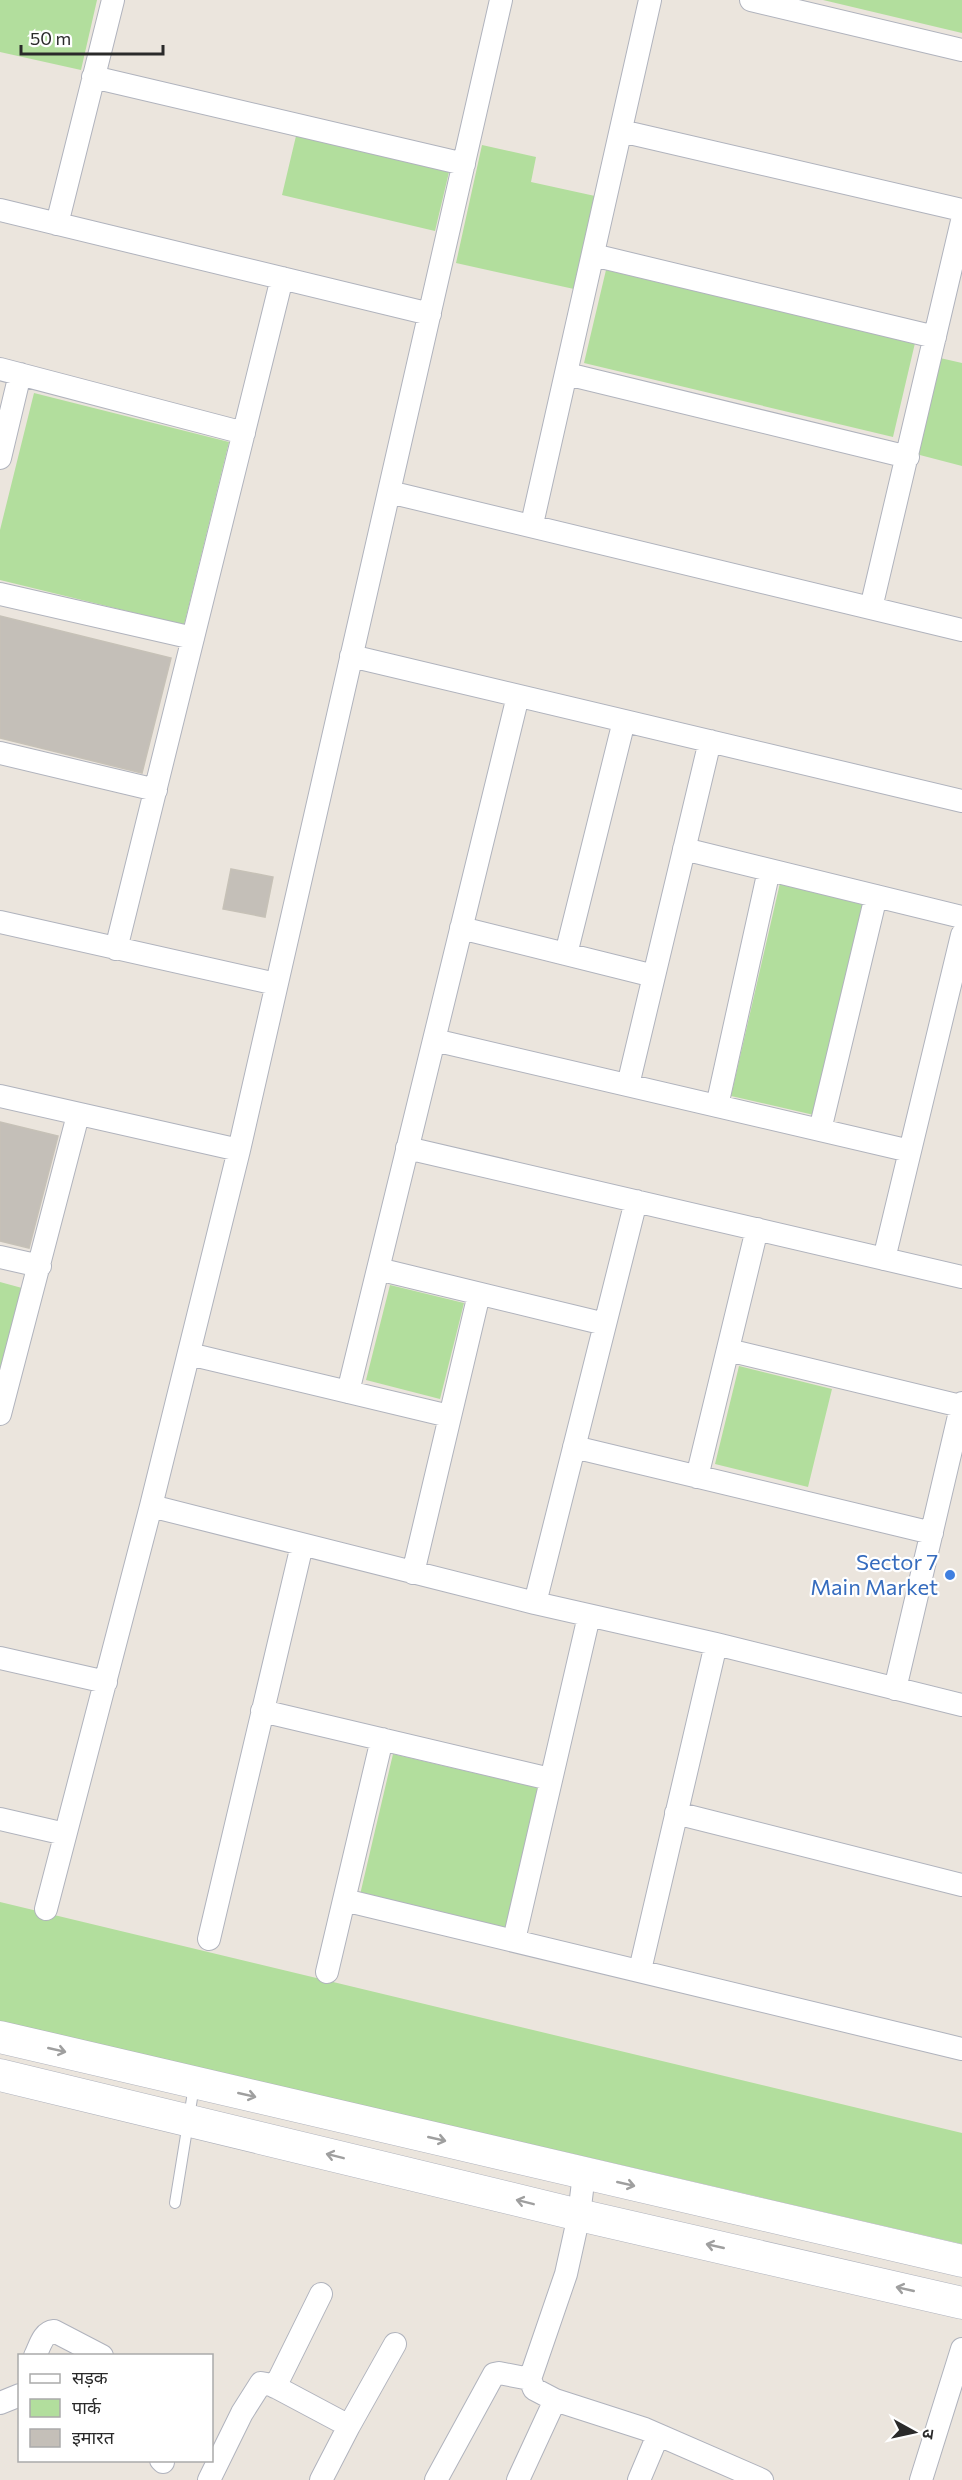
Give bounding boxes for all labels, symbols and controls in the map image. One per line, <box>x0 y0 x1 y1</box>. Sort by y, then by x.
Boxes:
scale bar <box>21 18 164 56</box>
text: 50 m <box>30 27 71 49</box>
place label: Sector 7 Main Market <box>810 1548 938 1600</box>
marker: Sector 7 Main Market <box>943 1568 957 1582</box>
one-way arrow <box>47 2044 66 2056</box>
one-way arrow <box>237 2089 256 2101</box>
one-way arrow <box>427 2134 446 2146</box>
one-way arrow <box>326 2149 345 2161</box>
one-way arrow <box>616 2179 636 2190</box>
one-way arrow <box>516 2195 535 2207</box>
one-way arrow <box>706 2239 725 2251</box>
one-way arrow <box>896 2283 915 2295</box>
legend <box>18 2354 213 2462</box>
text: सड़क <box>72 2366 109 2388</box>
text: पार्क <box>72 2396 102 2418</box>
north arrow <box>884 2402 944 2462</box>
text: इमारत <box>72 2426 115 2448</box>
text: उ <box>919 2428 939 2441</box>

